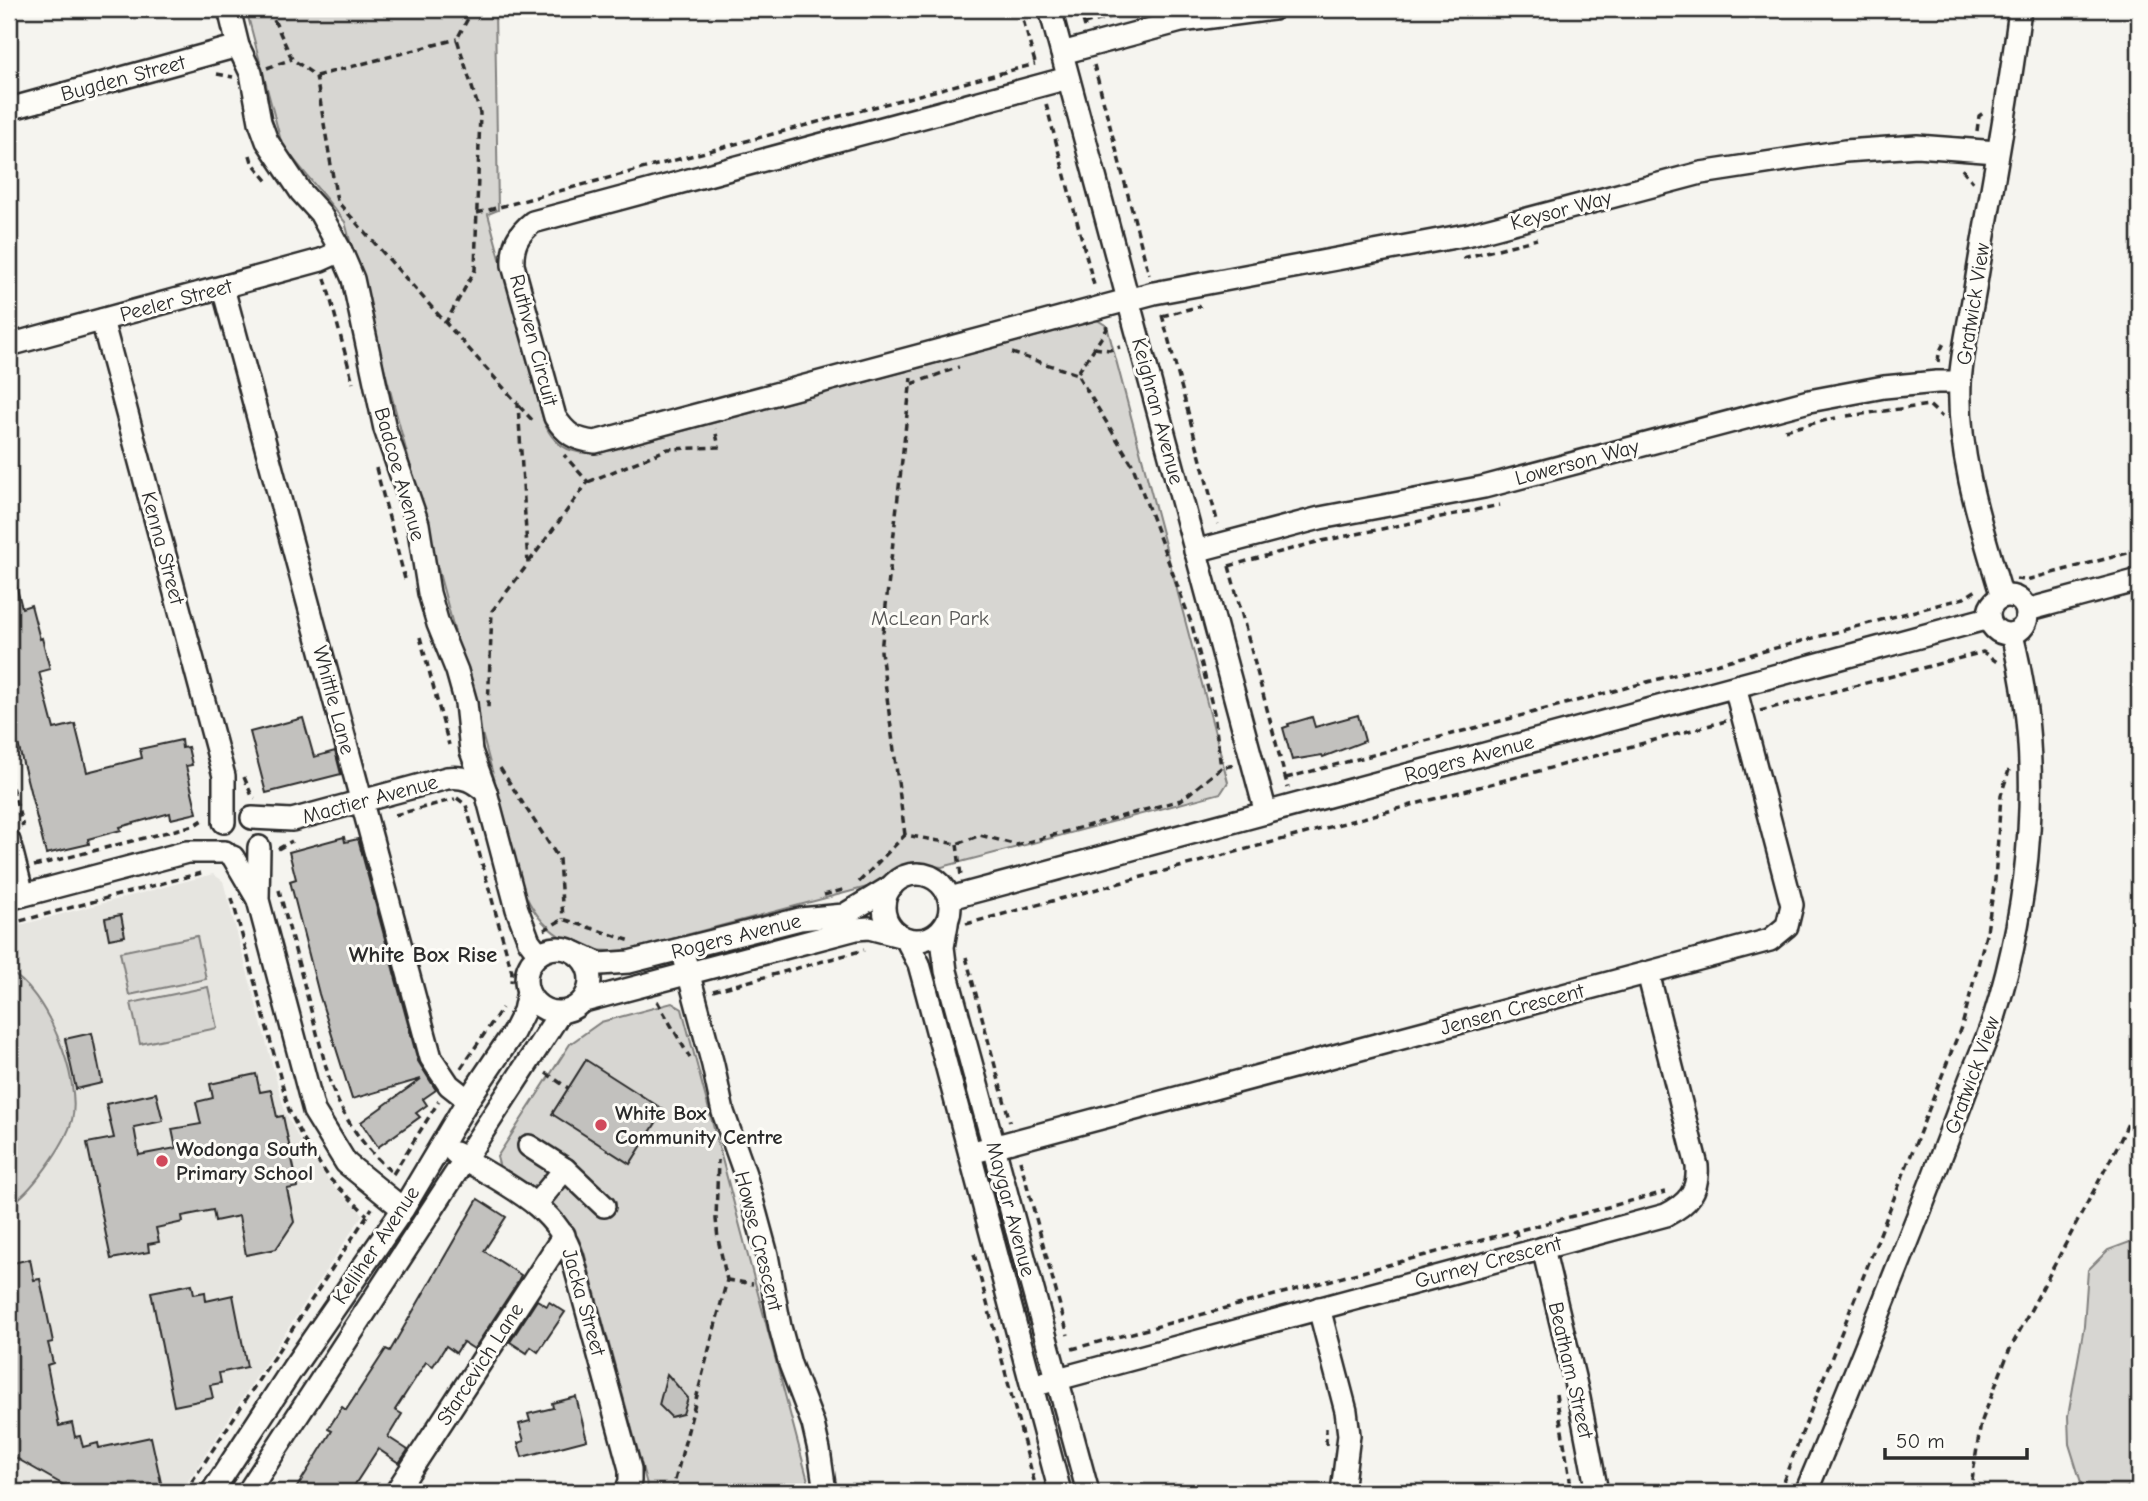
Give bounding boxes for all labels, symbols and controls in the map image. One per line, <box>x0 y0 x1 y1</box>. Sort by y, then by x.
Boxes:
street label: Bugden Street <box>58 50 189 106</box>
street label: Keysor Way <box>1508 185 1615 235</box>
street label: Gratwick View <box>1951 241 1995 367</box>
street label: Ruthven Circuit <box>505 272 563 409</box>
street label: Peeler Street <box>117 273 236 326</box>
street label: Keighran Avenue <box>1127 335 1189 487</box>
street label: Badcoe Avenue <box>369 405 431 543</box>
street label: Lowerson Way <box>1512 434 1642 490</box>
street label: Kenna Street <box>136 489 190 608</box>
park label: McLean Park <box>871 606 989 630</box>
street label: Whittle Lane <box>308 643 360 757</box>
street label: Rogers Avenue <box>1402 729 1536 787</box>
street label: Mactier Avenue <box>300 769 440 829</box>
street label: Rogers Avenue <box>669 908 803 964</box>
district label: White Box Rise <box>349 941 497 968</box>
street label: Jensen Crescent <box>1437 978 1587 1040</box>
street label: Gratwick View <box>1940 1012 2005 1137</box>
place label: White Box Community Centre <box>615 1101 783 1149</box>
marker: White Box Community Centre <box>593 1117 609 1133</box>
place label: Wodonga South Primary School <box>176 1137 318 1185</box>
street label: Maygar Avenue <box>981 1139 1041 1279</box>
marker: Wodonga South Primary School <box>154 1153 170 1169</box>
street label: Howse Crescent <box>730 1169 788 1314</box>
street label: Kelliher Avenue <box>328 1181 424 1309</box>
street label: Gurney Crescent <box>1412 1231 1565 1293</box>
street label: Jacka Street <box>557 1245 611 1359</box>
street label: Starcevich Lane <box>431 1298 529 1430</box>
street label: Beatham Street <box>1544 1299 1599 1442</box>
scale bar <box>1885 1417 2027 1461</box>
text: 50 m <box>1896 1429 1945 1453</box>

